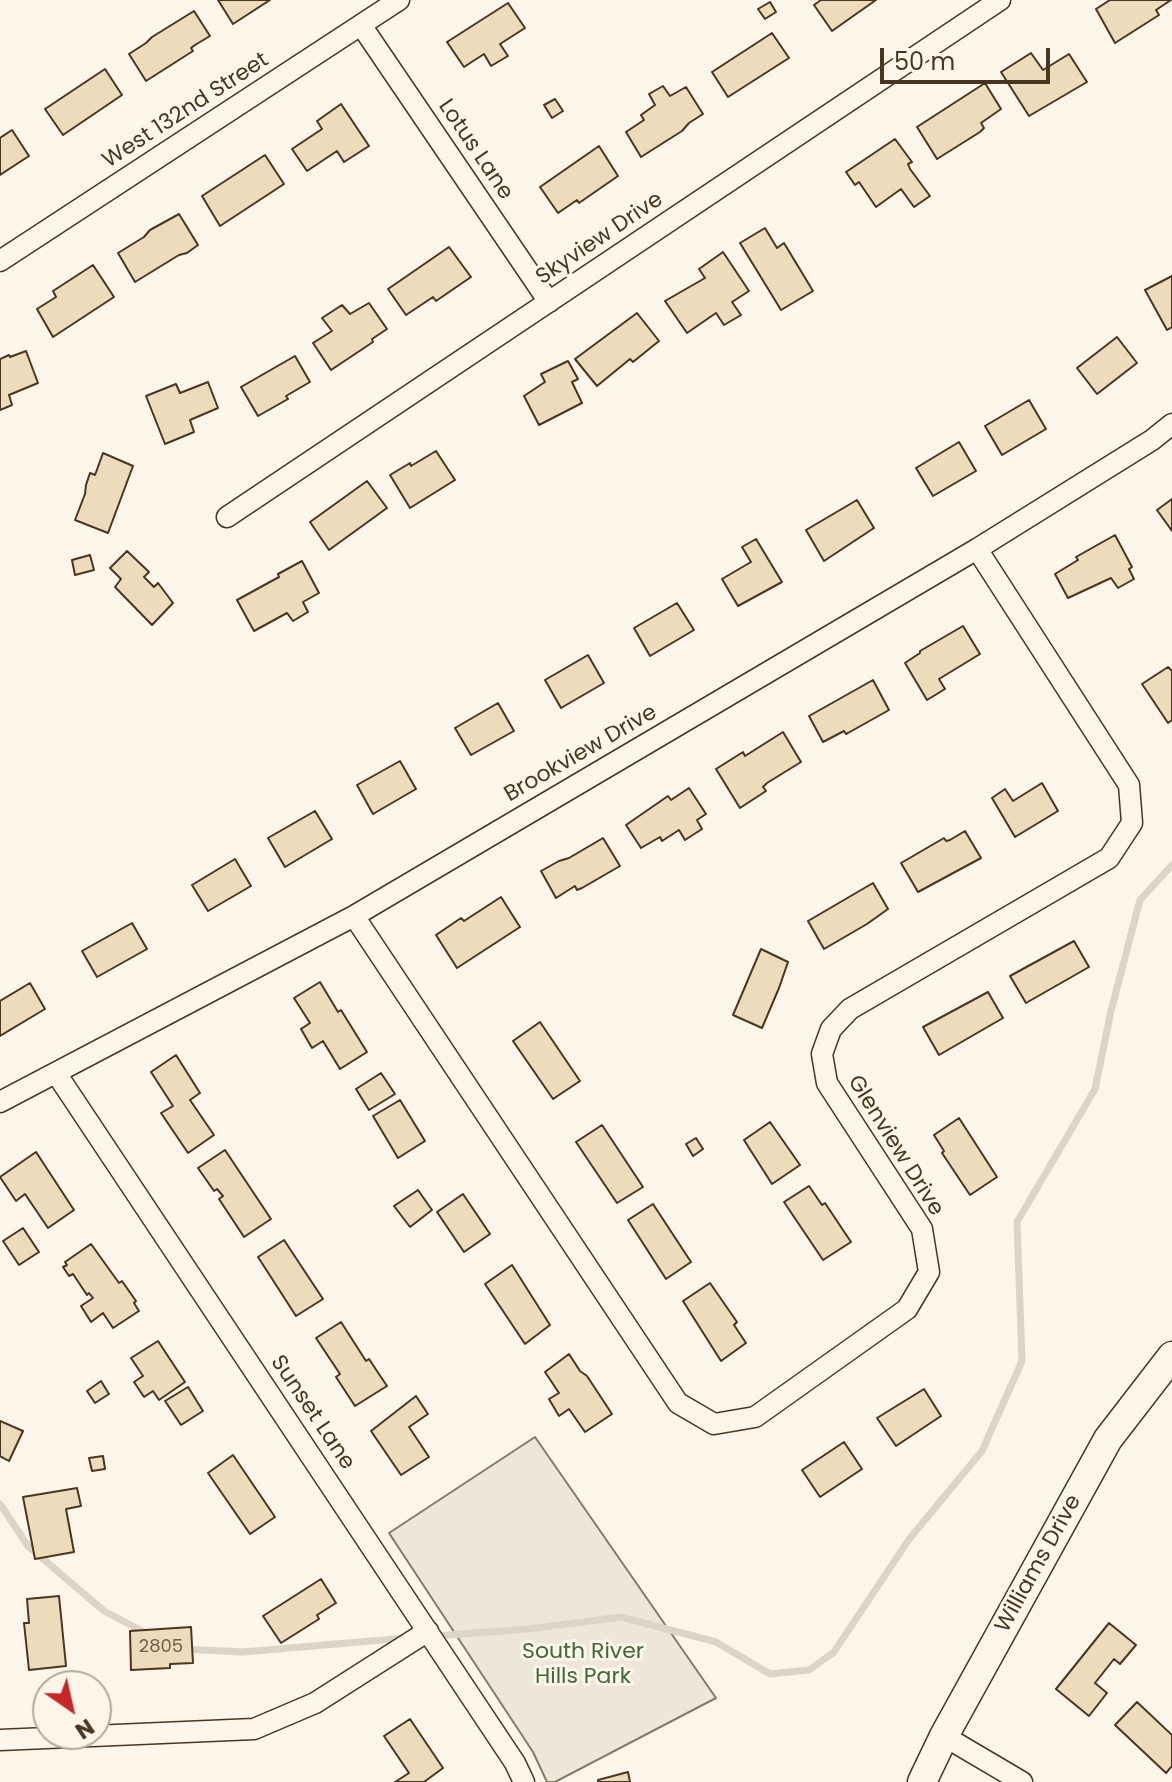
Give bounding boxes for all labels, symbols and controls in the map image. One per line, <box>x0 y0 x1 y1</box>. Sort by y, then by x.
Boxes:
scale bar <box>884 32 1054 82</box>
text: 50 m <box>894 45 955 78</box>
street label: West 132nd Street <box>98 48 274 174</box>
street label: Lotus Lane <box>432 95 518 205</box>
street label: Skyview Drive <box>532 187 668 291</box>
street label: Brookview Drive <box>500 700 662 808</box>
street label: Glenview Drive <box>841 1071 949 1221</box>
street label: Sunset Lane <box>264 1351 360 1475</box>
street label: Williams Drive <box>990 1491 1088 1637</box>
house number: 2805 <box>139 1636 183 1658</box>
park label: South River Hills Park <box>522 1639 644 1690</box>
north arrow <box>32 1670 112 1750</box>
text: N <box>69 1711 100 1746</box>

